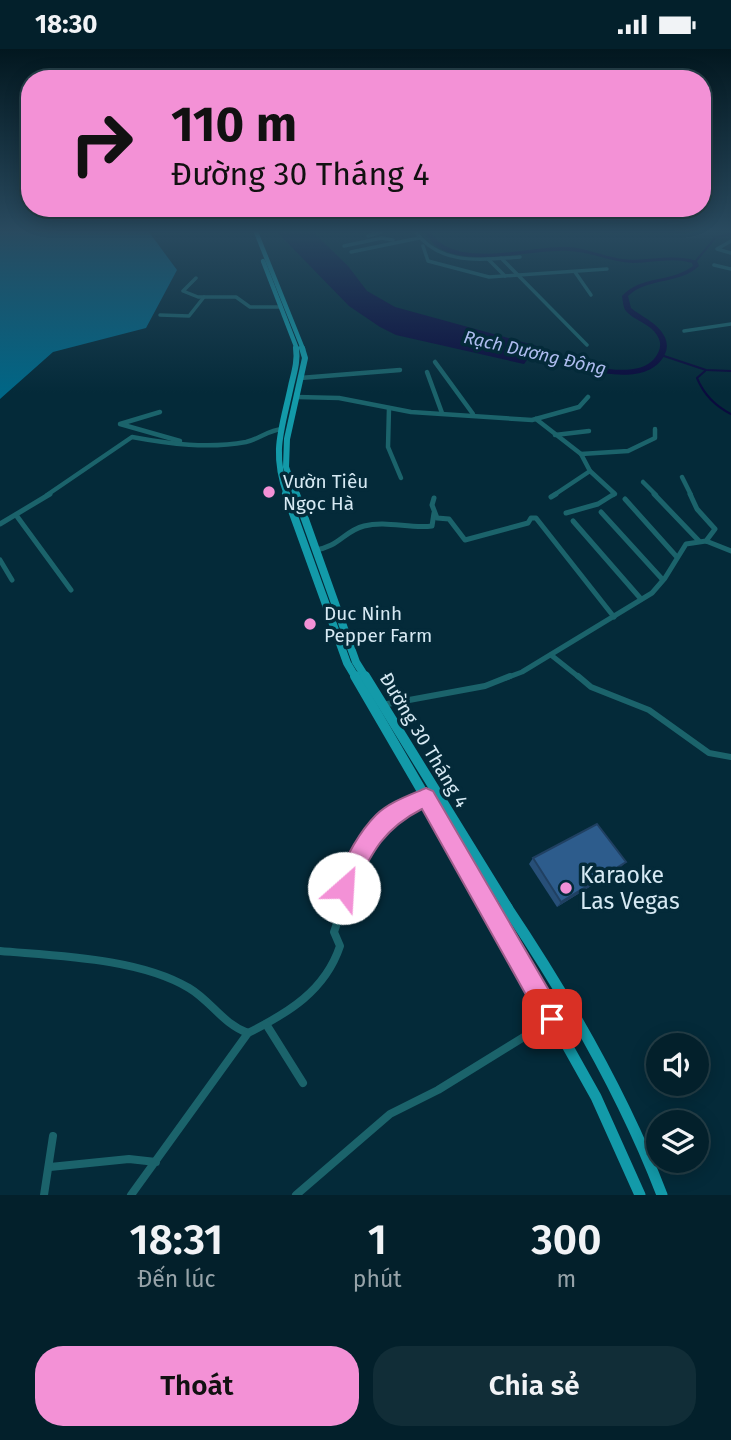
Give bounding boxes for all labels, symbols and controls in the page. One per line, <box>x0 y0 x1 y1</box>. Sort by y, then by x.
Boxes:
text: 18:30 <box>35 9 98 40</box>
text: 110 m <box>171 95 297 154</box>
icon: right <box>56 98 147 189</box>
text: Đường 30 Tháng 4 <box>171 155 429 193</box>
water label: Rạch Dương Đông <box>462 326 608 380</box>
place label: Vườn Tiêu Ngọc Hà <box>283 470 368 515</box>
marker: Vườn Tiêu Ngọc Hà <box>261 484 277 500</box>
place label: Duc Ninh Pepper Farm <box>324 602 432 647</box>
marker: Duc Ninh Pepper Farm <box>302 616 318 632</box>
street label: Đường 30 Tháng 4 <box>375 668 473 812</box>
position arrow <box>307 851 381 925</box>
place label: Karaoke Las Vegas <box>580 861 680 915</box>
marker: Karaoke Las Vegas <box>558 880 574 896</box>
pin <box>522 989 582 1049</box>
icon: arrive <box>533 1000 571 1038</box>
map controls <box>646 1033 709 1173</box>
button: sound <box>646 1033 709 1096</box>
button: layers <box>646 1110 709 1173</box>
text: 18:31 <box>130 1215 223 1265</box>
text: 1 <box>368 1215 387 1265</box>
text: 300 <box>531 1215 601 1265</box>
text: Đến lúc <box>137 1265 216 1293</box>
text: phút <box>353 1265 402 1293</box>
text: m <box>556 1265 576 1293</box>
button: Thoát <box>35 1346 359 1426</box>
button: Chia sẻ <box>373 1346 696 1426</box>

